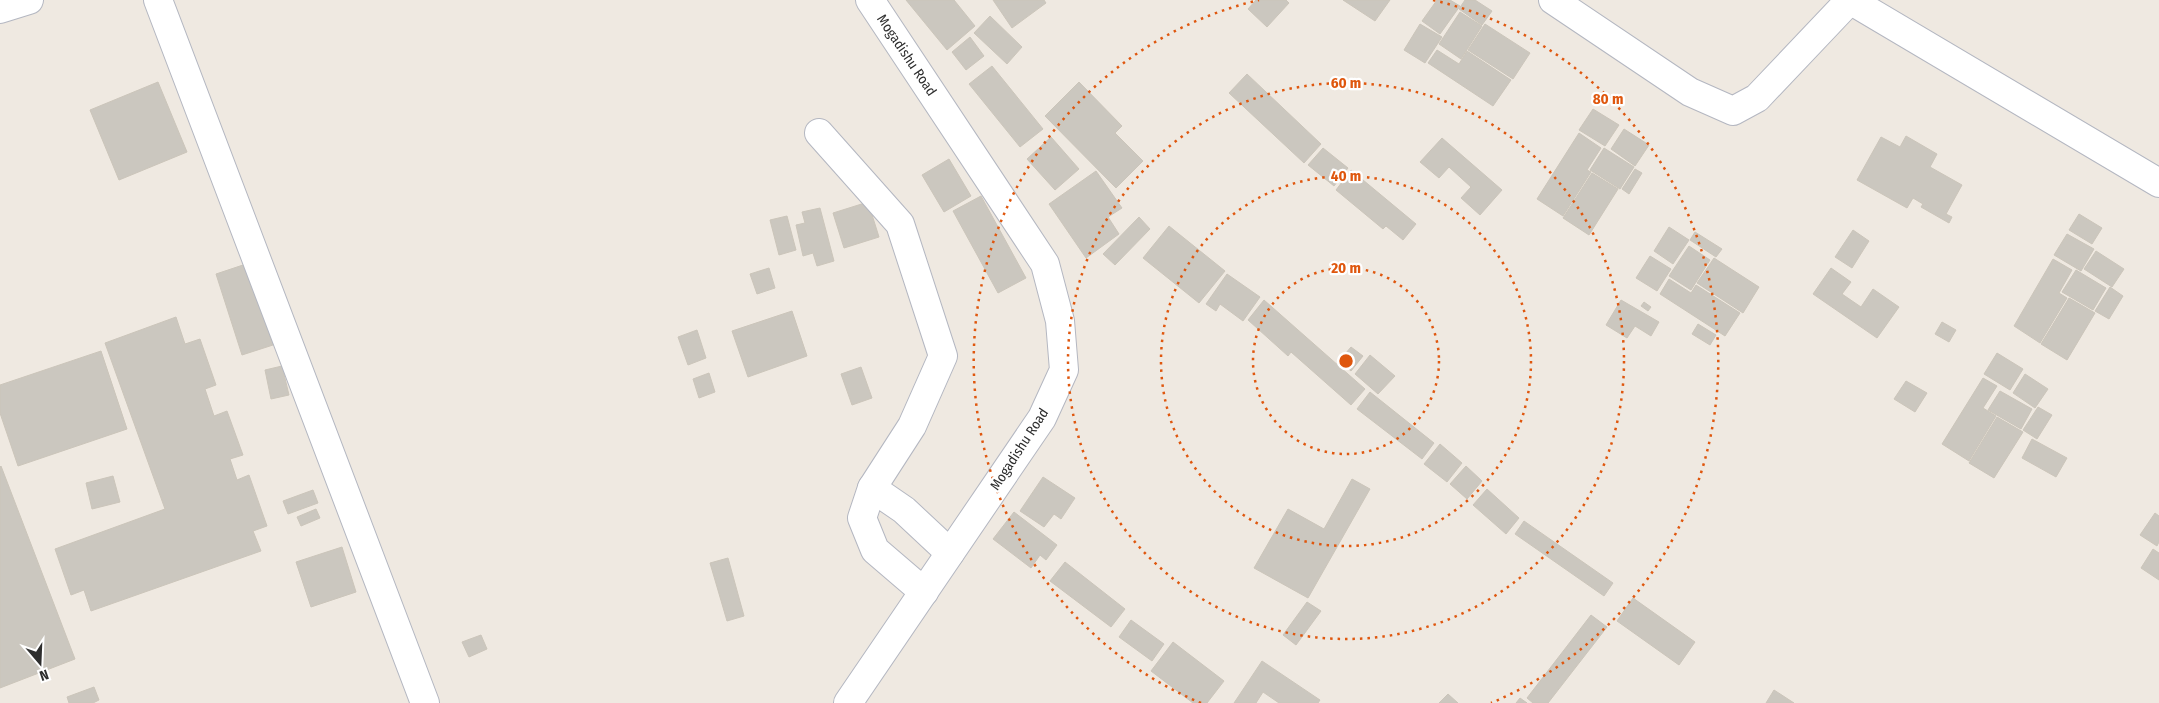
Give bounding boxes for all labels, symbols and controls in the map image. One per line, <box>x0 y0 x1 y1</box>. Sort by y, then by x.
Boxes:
street label: Mogadishu Road <box>873 11 940 99</box>
text: 60 m <box>1331 74 1361 92</box>
text: 80 m <box>1593 90 1623 108</box>
text: 40 m <box>1331 167 1361 185</box>
text: 20 m <box>1330 259 1361 277</box>
centre of rings <box>1337 352 1355 370</box>
street label: Mogadishu Road <box>987 405 1052 494</box>
north arrow <box>15 638 65 688</box>
text: N <box>37 665 51 684</box>

